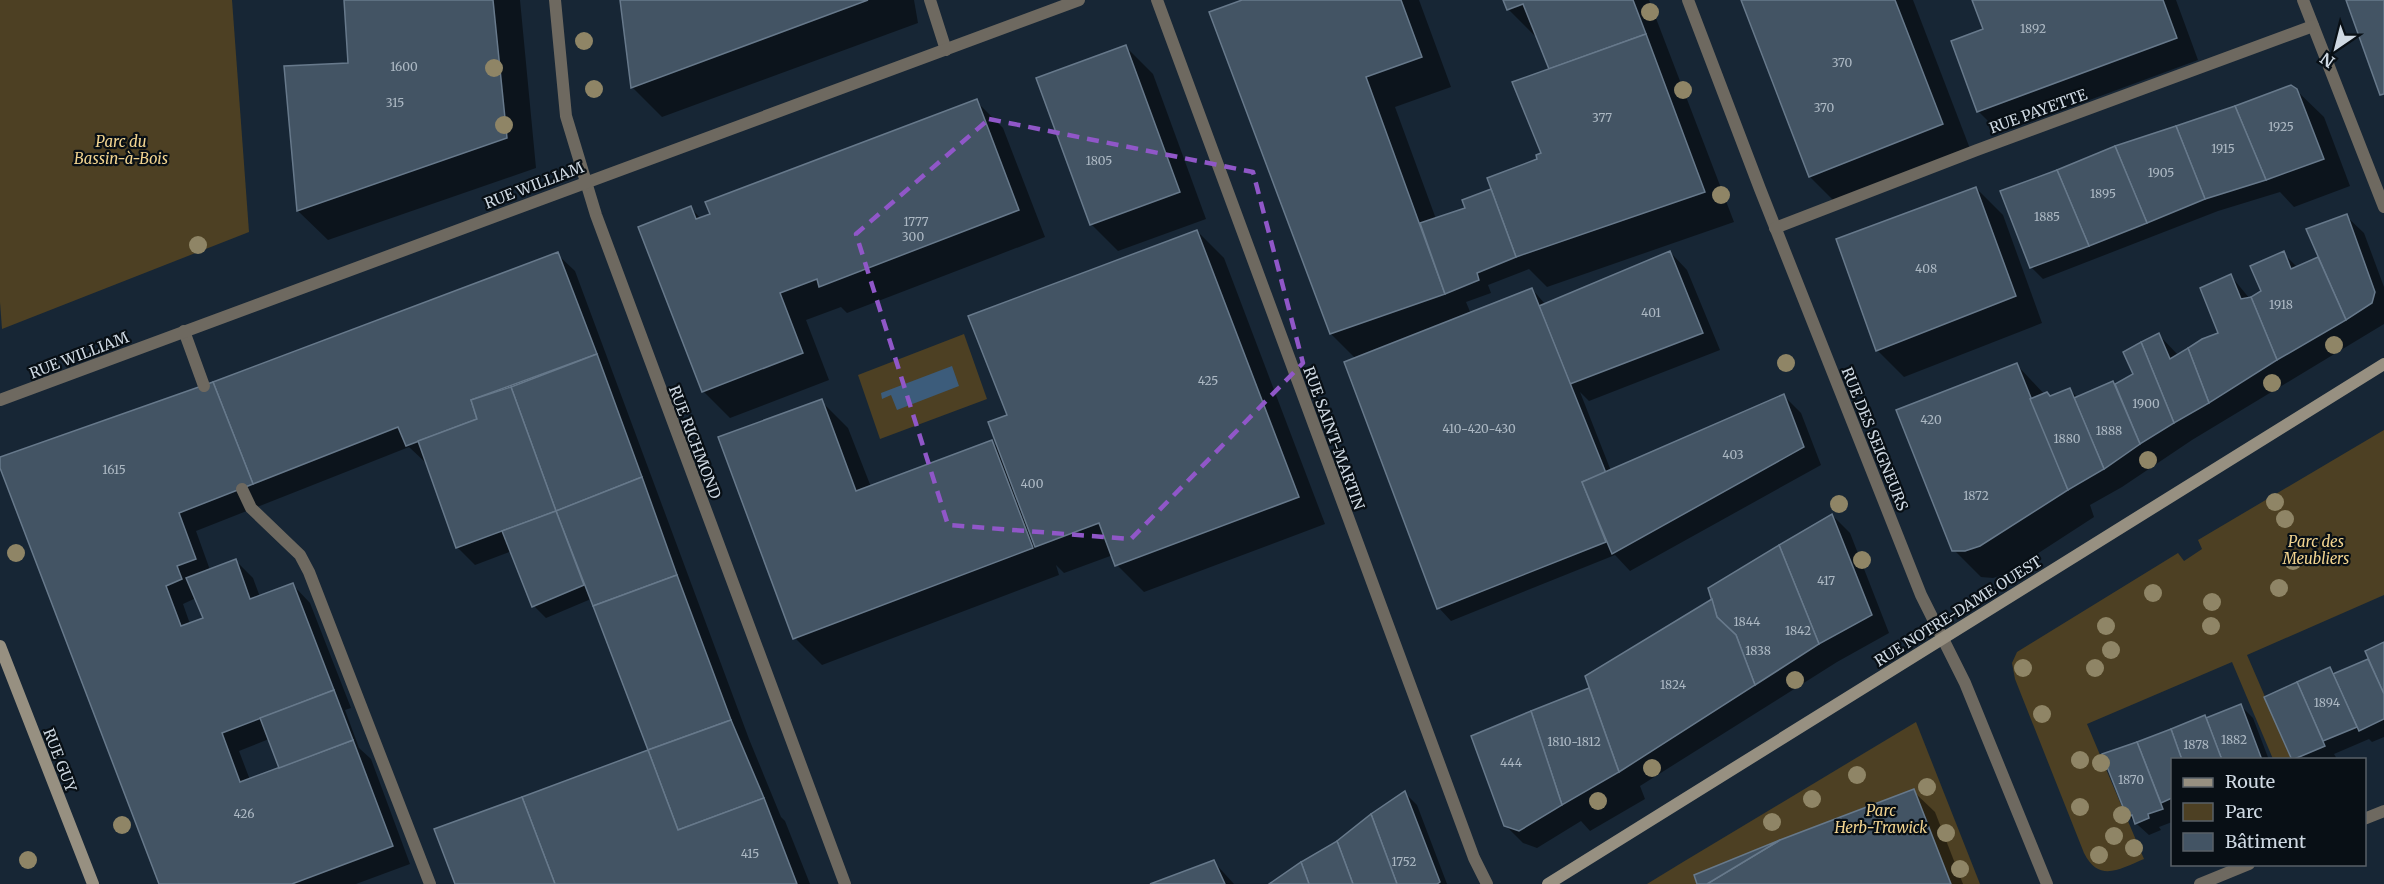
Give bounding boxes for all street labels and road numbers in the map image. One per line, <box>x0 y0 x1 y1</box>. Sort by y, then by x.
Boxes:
street label: RUE PAYETTE <box>1987 84 2090 137</box>
street label: RUE WILLIAM <box>482 157 586 213</box>
street label: RUE WILLIAM <box>27 327 131 383</box>
street label: RUE SAINT-MARTIN <box>1299 364 1369 513</box>
street label: RUE DES SEIGNEURS <box>1838 364 1913 514</box>
street label: RUE RICHMOND <box>665 383 725 501</box>
street label: RUE NOTRE-DAME OUEST <box>1871 551 2046 670</box>
street label: RUE GUY <box>39 726 81 795</box>

